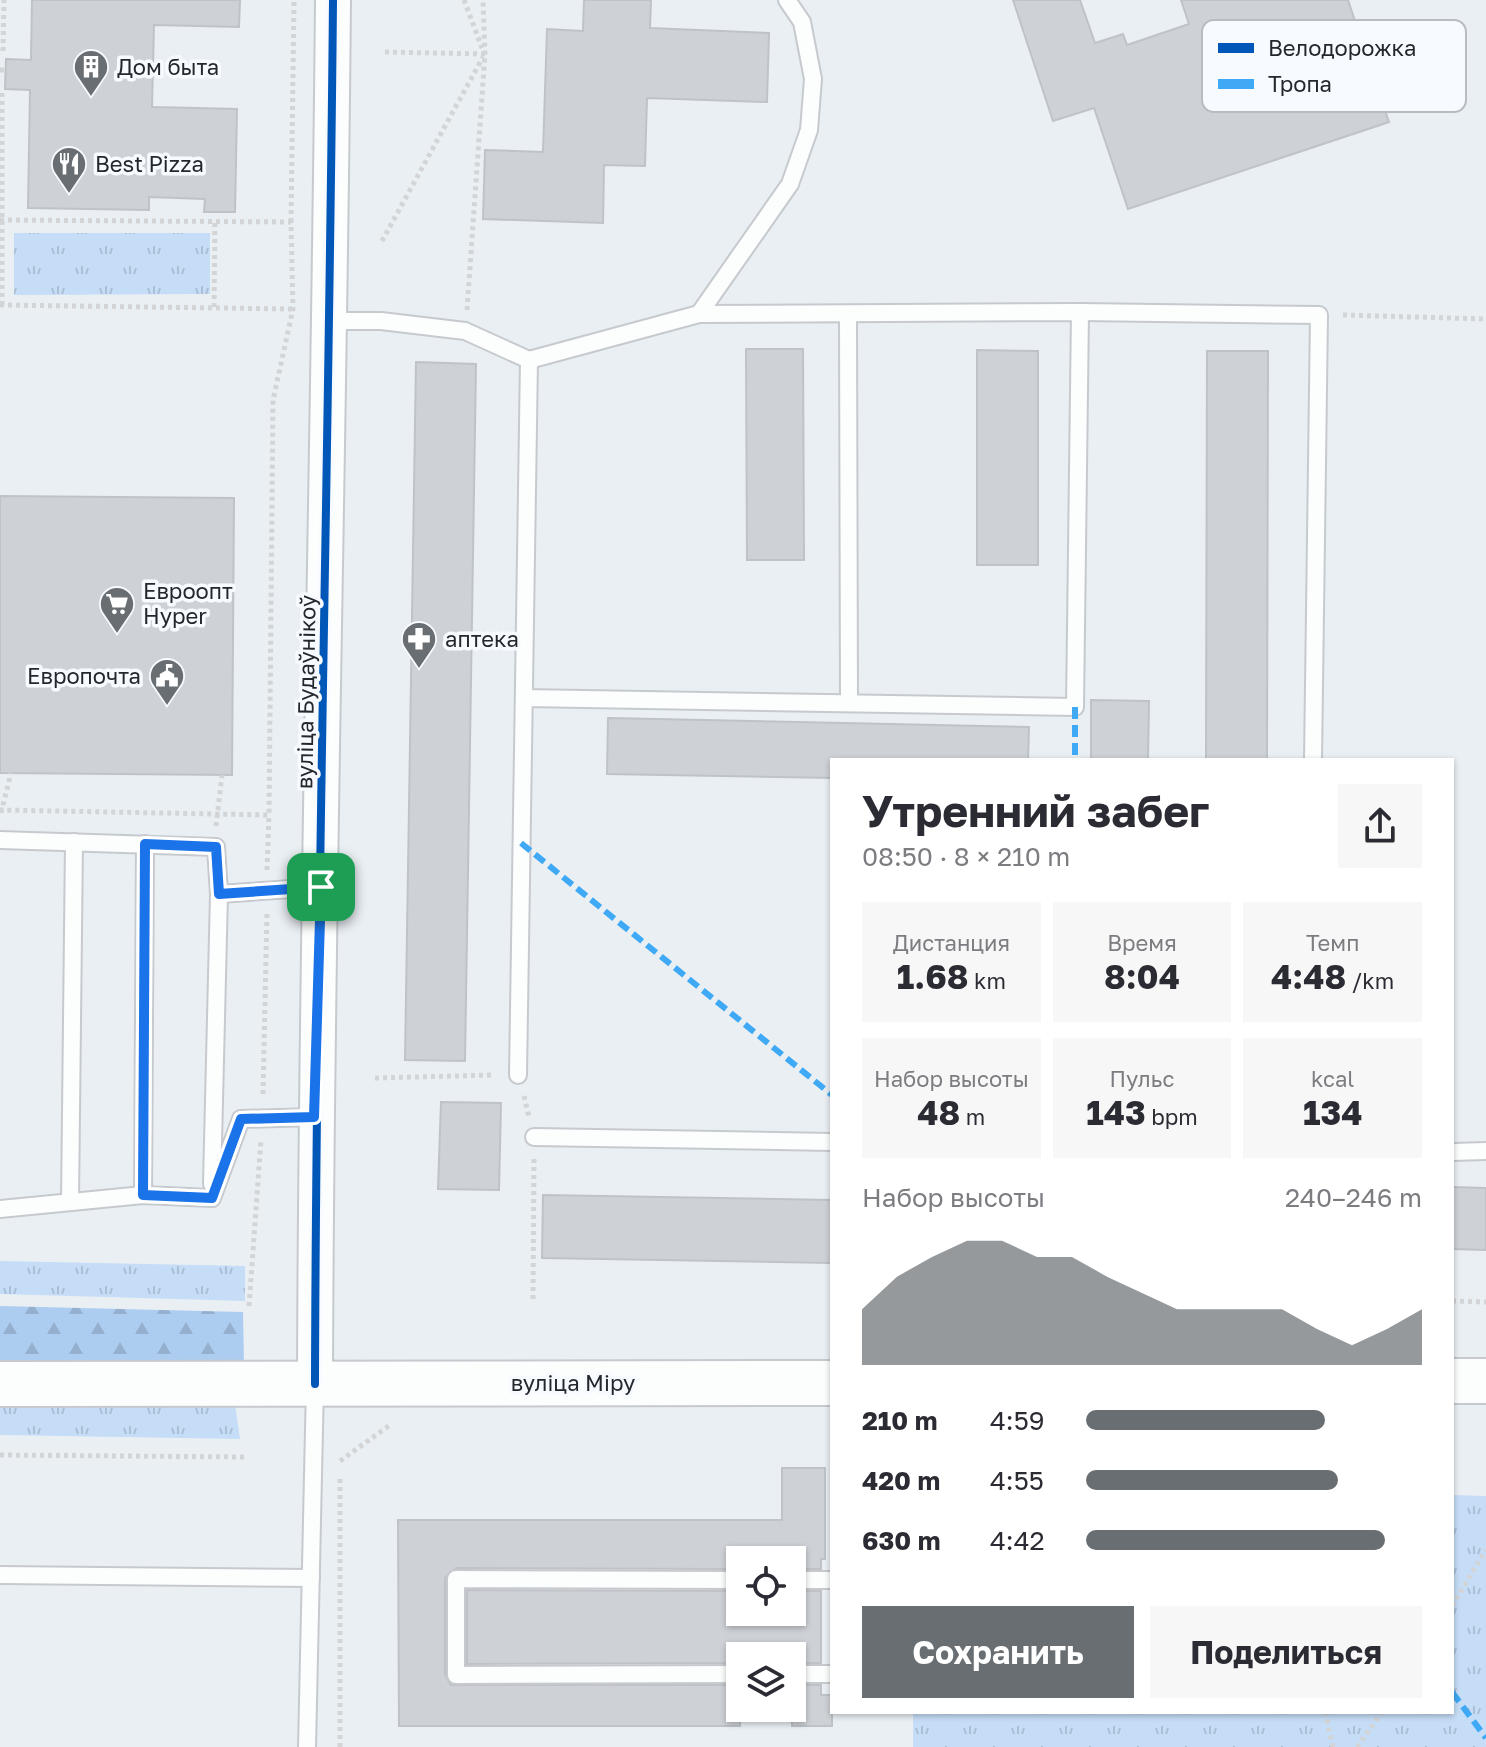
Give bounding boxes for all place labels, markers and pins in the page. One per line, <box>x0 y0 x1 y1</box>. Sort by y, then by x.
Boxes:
building icon: Дом быта <box>72 48 110 98</box>
place label: Дом быта <box>117 53 219 80</box>
restaurant icon: Best Pizza <box>50 145 88 195</box>
place label: Best Pizza <box>95 150 204 177</box>
place label: Евроопт Hyper <box>143 577 233 629</box>
supermarket icon: Евроопт Hyper <box>98 585 136 635</box>
pharmacy icon: аптека <box>400 620 438 670</box>
place label: аптека <box>445 625 519 652</box>
public building icon: Европочта <box>148 657 186 707</box>
place label: Европочта <box>27 662 141 689</box>
pin <box>287 853 355 921</box>

